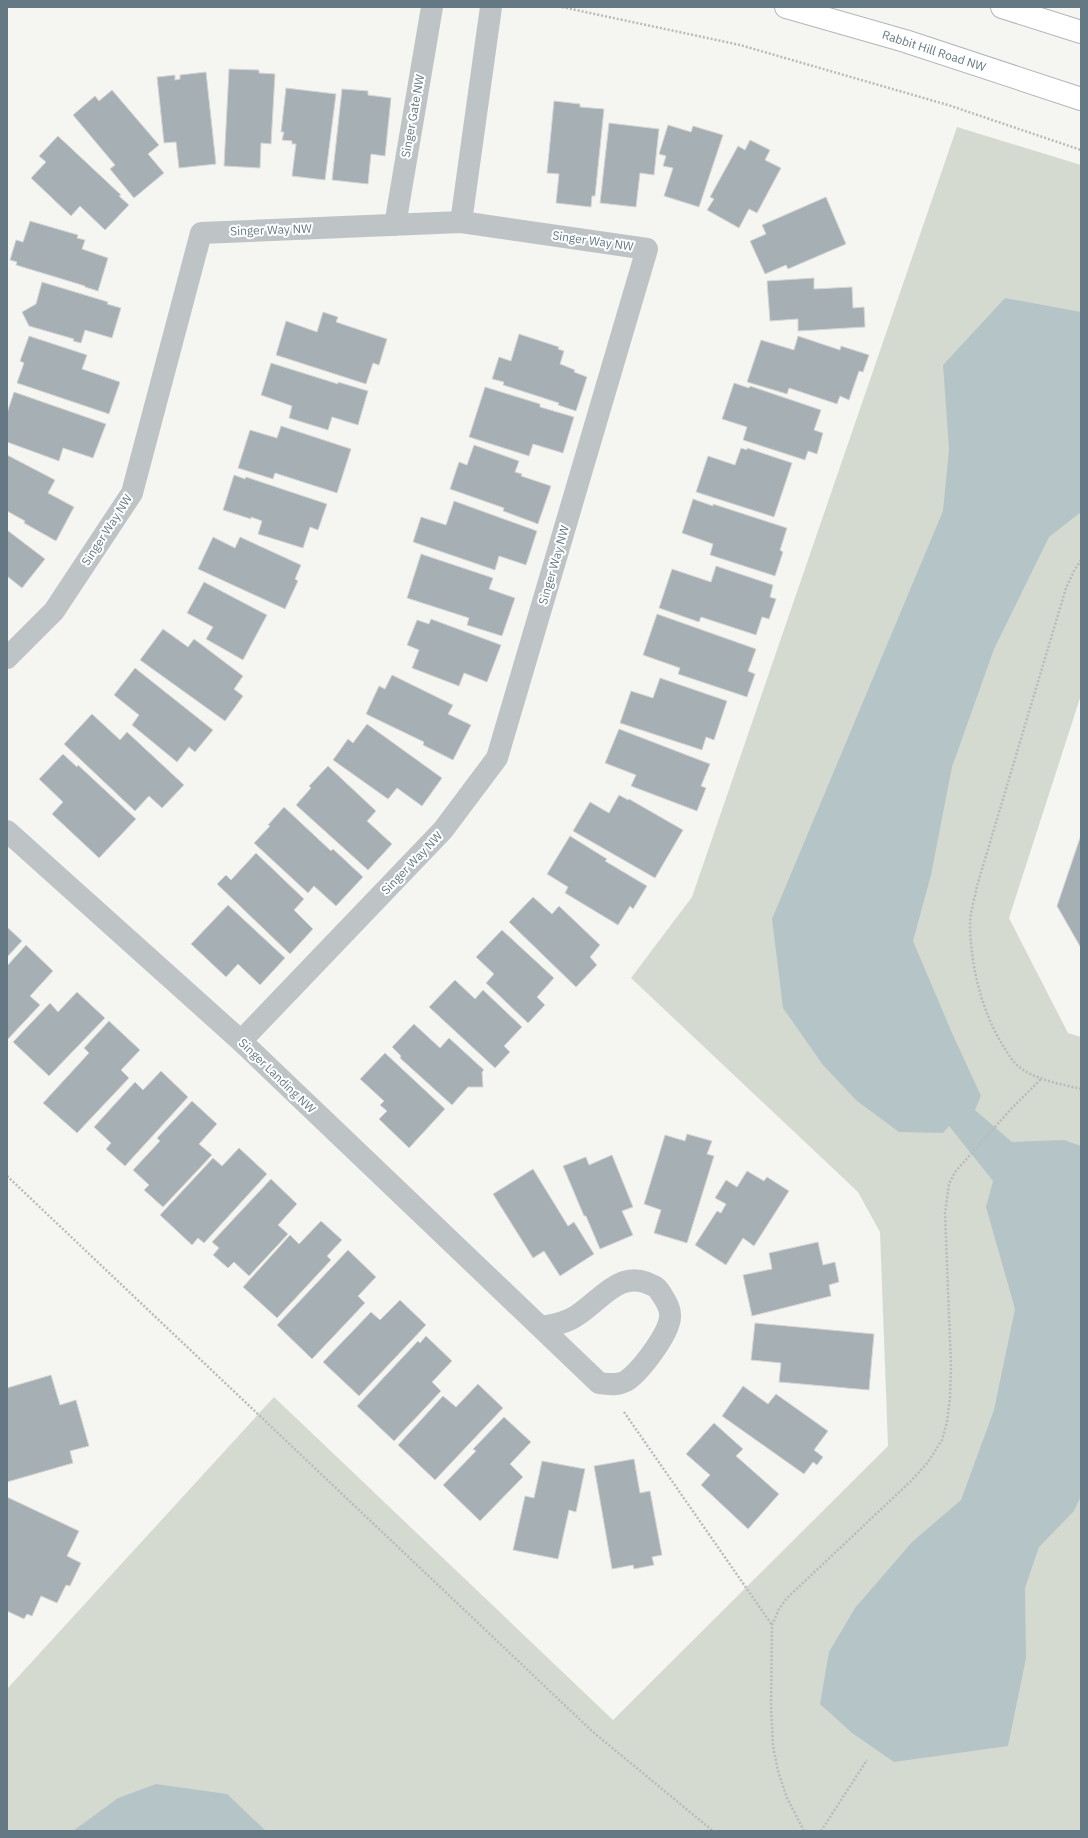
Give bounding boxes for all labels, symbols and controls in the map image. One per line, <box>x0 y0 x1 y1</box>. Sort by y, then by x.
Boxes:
street label: Rabbit Hill Road NW <box>880 27 988 74</box>
street label: Singer Gate NW <box>398 73 427 159</box>
street label: Singer Way NW <box>230 221 312 238</box>
street label: Singer Way NW <box>552 227 635 254</box>
street label: Singer Way NW <box>78 491 135 568</box>
street label: Singer Way NW <box>535 523 572 606</box>
street label: Singer Way NW <box>378 828 446 897</box>
street label: Singer Landing NW <box>236 1035 319 1116</box>

